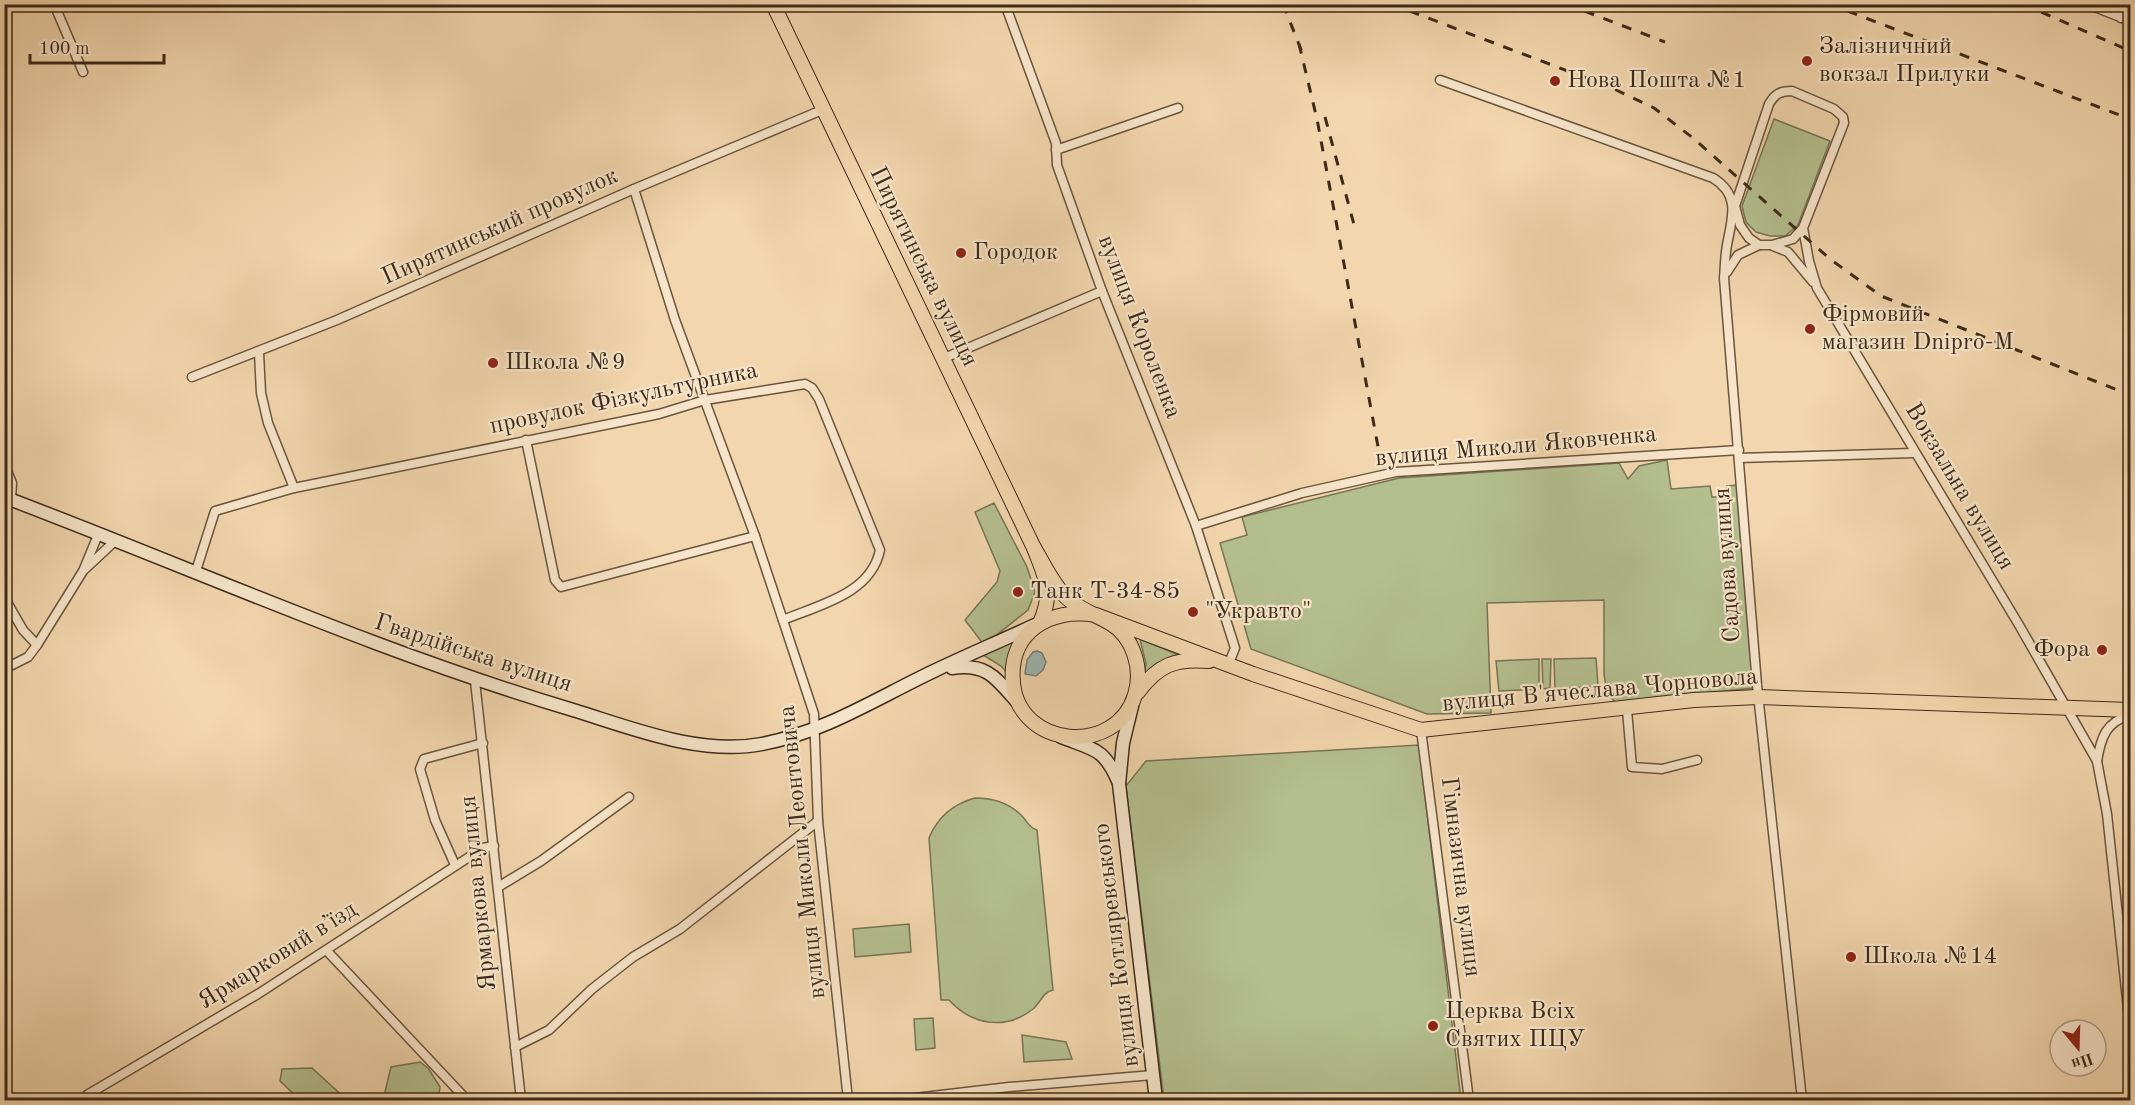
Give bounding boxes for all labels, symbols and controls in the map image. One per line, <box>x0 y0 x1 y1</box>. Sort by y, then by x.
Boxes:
scale bar <box>30 27 164 65</box>
place label: Залізничний вокзал Прилуки <box>1819 35 1990 87</box>
text: 100 m <box>39 40 90 58</box>
marker: Залізничний вокзал Прилуки <box>1800 54 1814 68</box>
place label: Нова Пошта №1 <box>1567 69 1746 93</box>
marker: Нова Пошта №1 <box>1548 74 1562 88</box>
street label: Пирятинська вулиця <box>864 163 982 371</box>
street label: Пирятинський провулок <box>378 164 622 290</box>
street label: вулиця Короленка <box>1093 232 1185 422</box>
place label: Городок <box>973 241 1058 265</box>
marker: Городок <box>954 246 968 260</box>
place label: Фірмовий магазин Dnipro-M <box>1822 303 2014 355</box>
marker: Фірмовий магазин Dnipro-M <box>1803 322 1817 336</box>
place label: Школа №9 <box>505 351 626 375</box>
marker: Школа №9 <box>486 356 500 370</box>
street label: провулок Фізкультурника <box>488 359 760 439</box>
street label: Вокзальна вулиця <box>1900 399 2018 575</box>
street label: вулиця Миколи Яковченка <box>1374 423 1658 471</box>
street label: Садова вулиця <box>1711 487 1745 643</box>
place label: Танк Т-34-85 <box>1030 580 1180 604</box>
marker: Танк Т-34-85 <box>1011 585 1025 599</box>
place label: "Укравто" <box>1205 600 1311 624</box>
marker: "Укравто" <box>1186 605 1200 619</box>
street label: Гвардійська вулиця <box>371 611 575 697</box>
place label: Фора <box>2034 638 2090 662</box>
marker: Фора <box>2095 643 2109 657</box>
street label: вулиця В'ячеслава Чорновола <box>1441 665 1759 717</box>
street label: вулиця Миколи Леонтовича <box>776 704 830 1000</box>
street label: Гімназична вулиця <box>1436 776 1484 978</box>
street label: Ярмаркова вулиця <box>457 794 501 992</box>
street label: вулиця Котляревського <box>1090 822 1144 1068</box>
street label: Ярмарковий вʼїзд <box>195 898 362 1014</box>
place label: Школа №14 <box>1863 945 1998 969</box>
marker: Школа №14 <box>1844 950 1858 964</box>
place label: Церква Всіх Святих ПЦУ <box>1445 1000 1585 1052</box>
north arrow <box>2048 1018 2108 1078</box>
marker: Церква Всіх Святих ПЦУ <box>1426 1019 1440 1033</box>
text: Пн <box>2069 1049 2095 1071</box>

